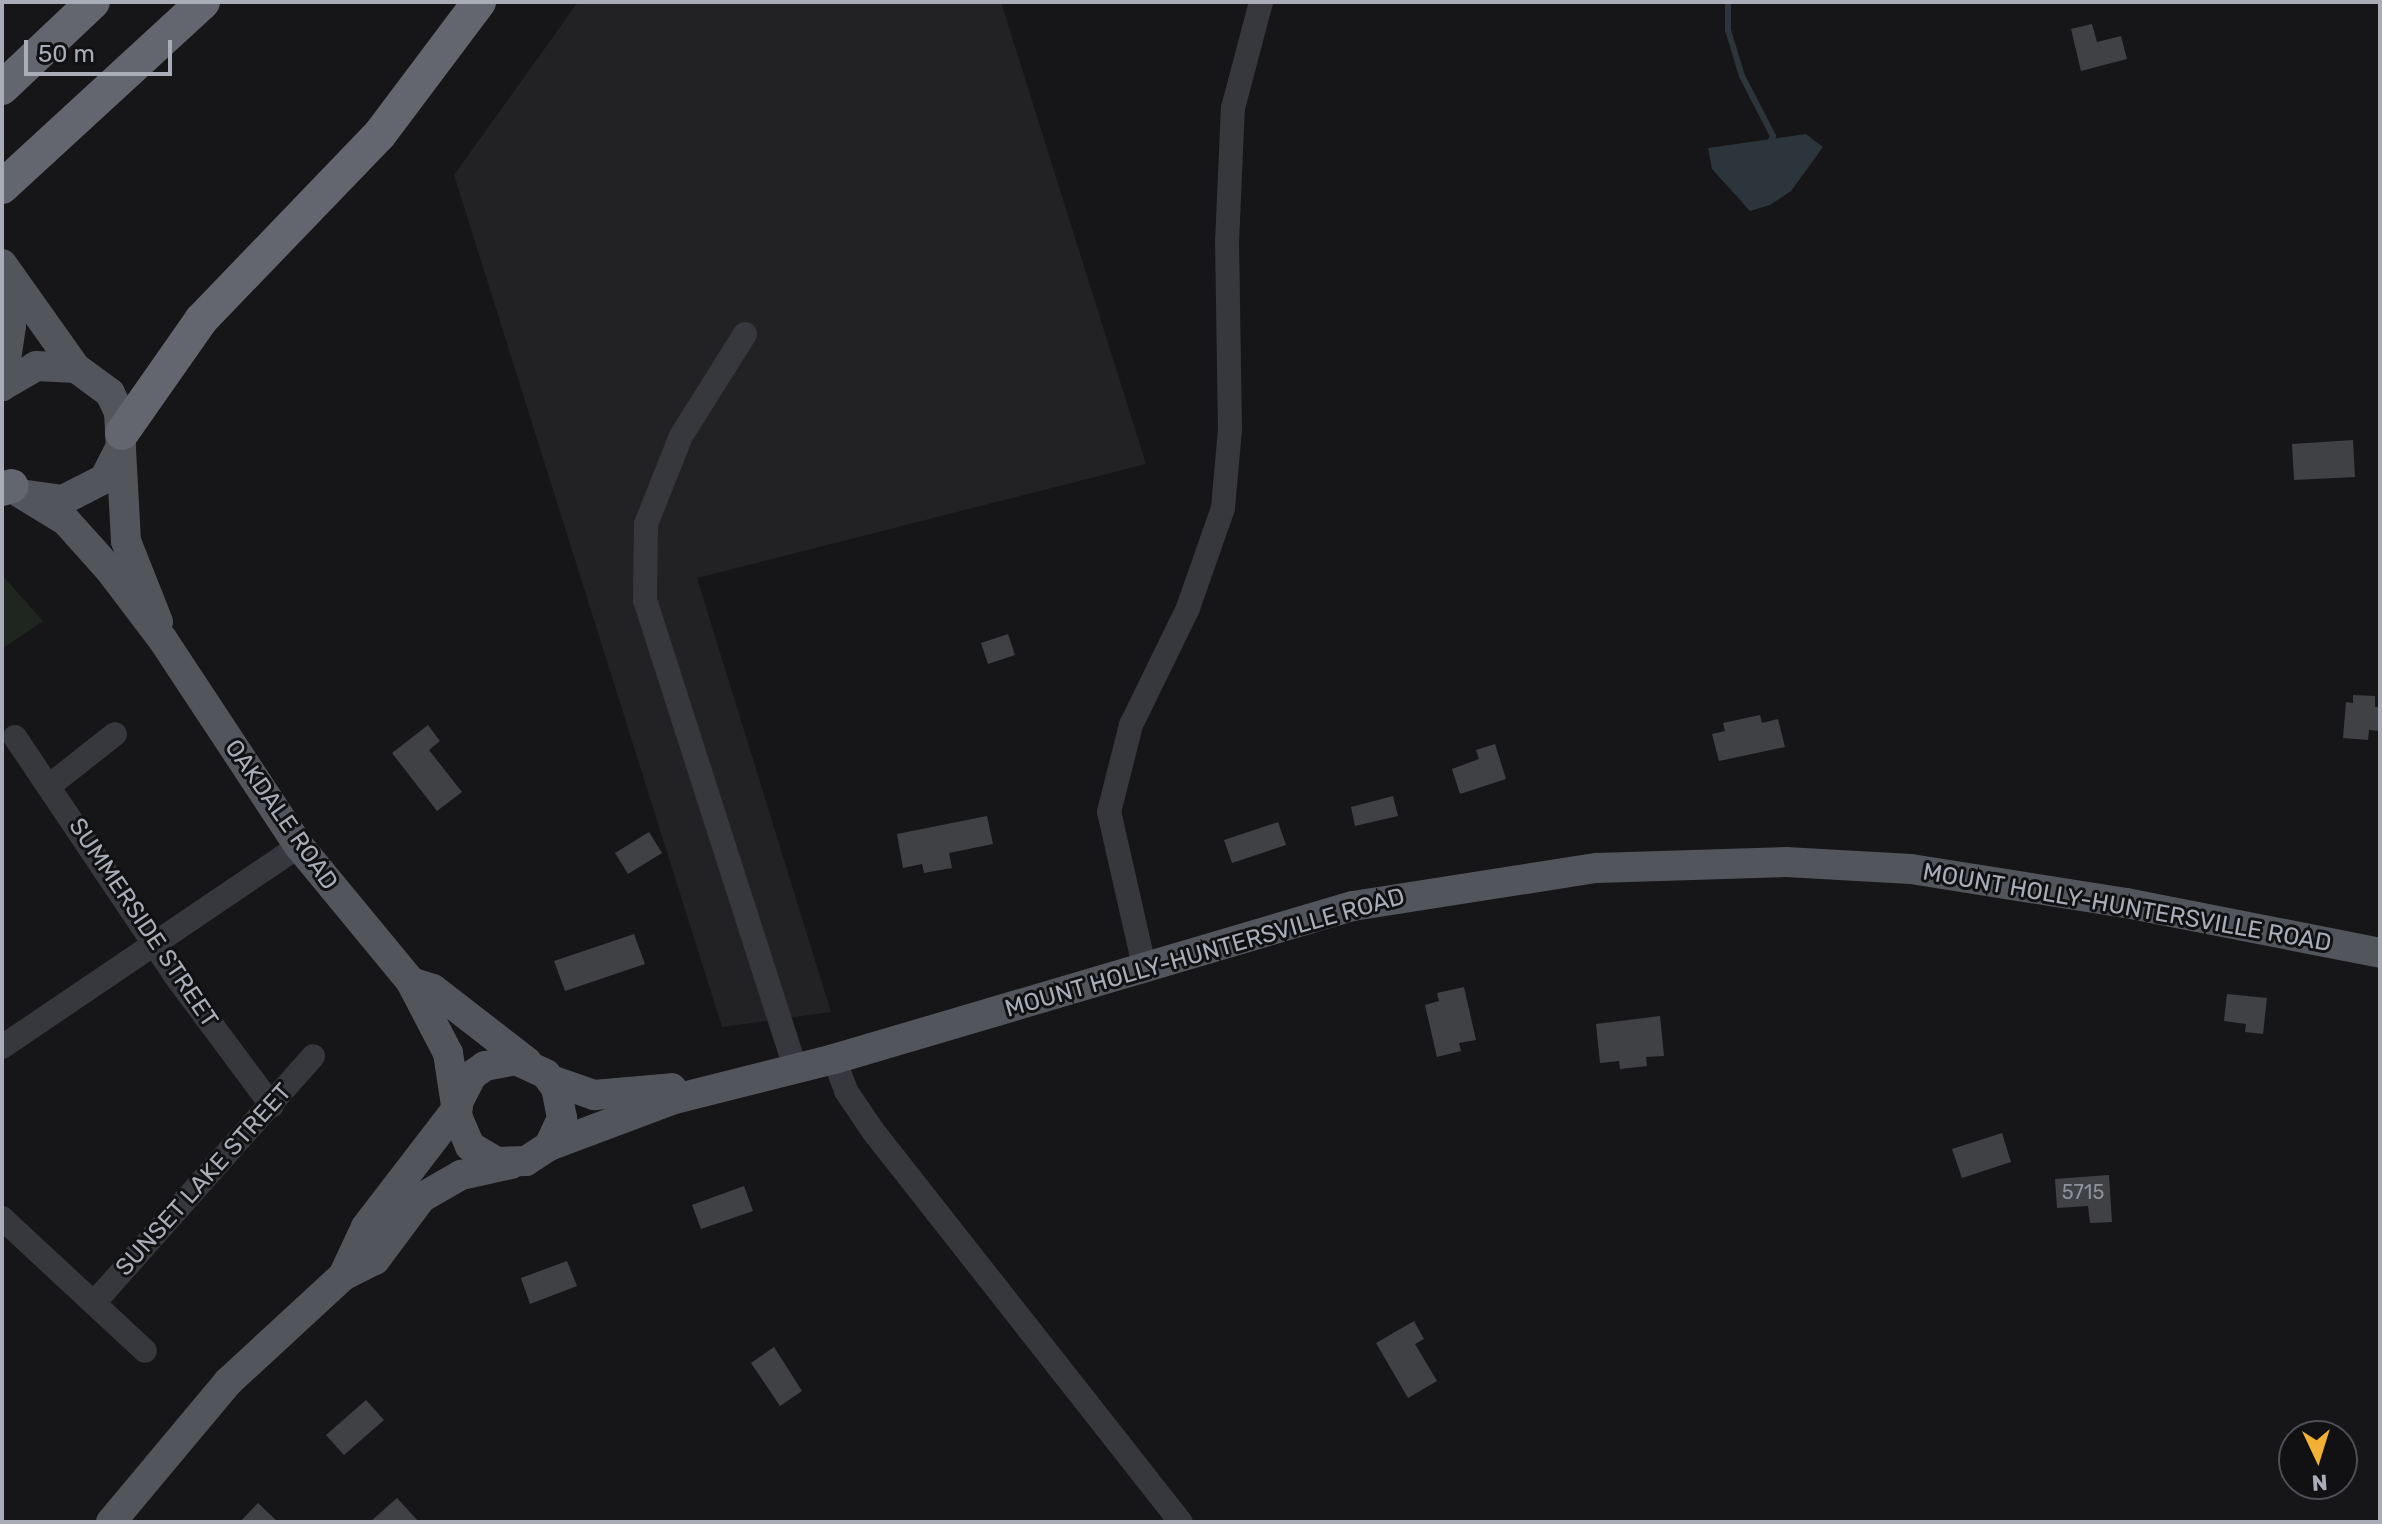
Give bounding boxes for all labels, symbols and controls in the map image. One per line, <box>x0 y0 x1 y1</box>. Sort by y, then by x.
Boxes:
scale bar <box>28 24 176 74</box>
text: 50 m <box>38 40 95 68</box>
street label: OAKDALE ROAD <box>218 734 344 896</box>
street label: SUMMERSIDE STREET <box>62 813 224 1033</box>
street label: MOUNT HOLLY-HUNTERSVILLE ROAD <box>1920 858 2334 958</box>
street label: MOUNT HOLLY-HUNTERSVILLE ROAD <box>1002 882 1408 1024</box>
street label: SUNSET LAKE STREET <box>110 1078 298 1282</box>
house number: 5715 <box>2062 1180 2104 1204</box>
north arrow <box>2278 1420 2358 1500</box>
text: N <box>2311 1468 2328 1496</box>

